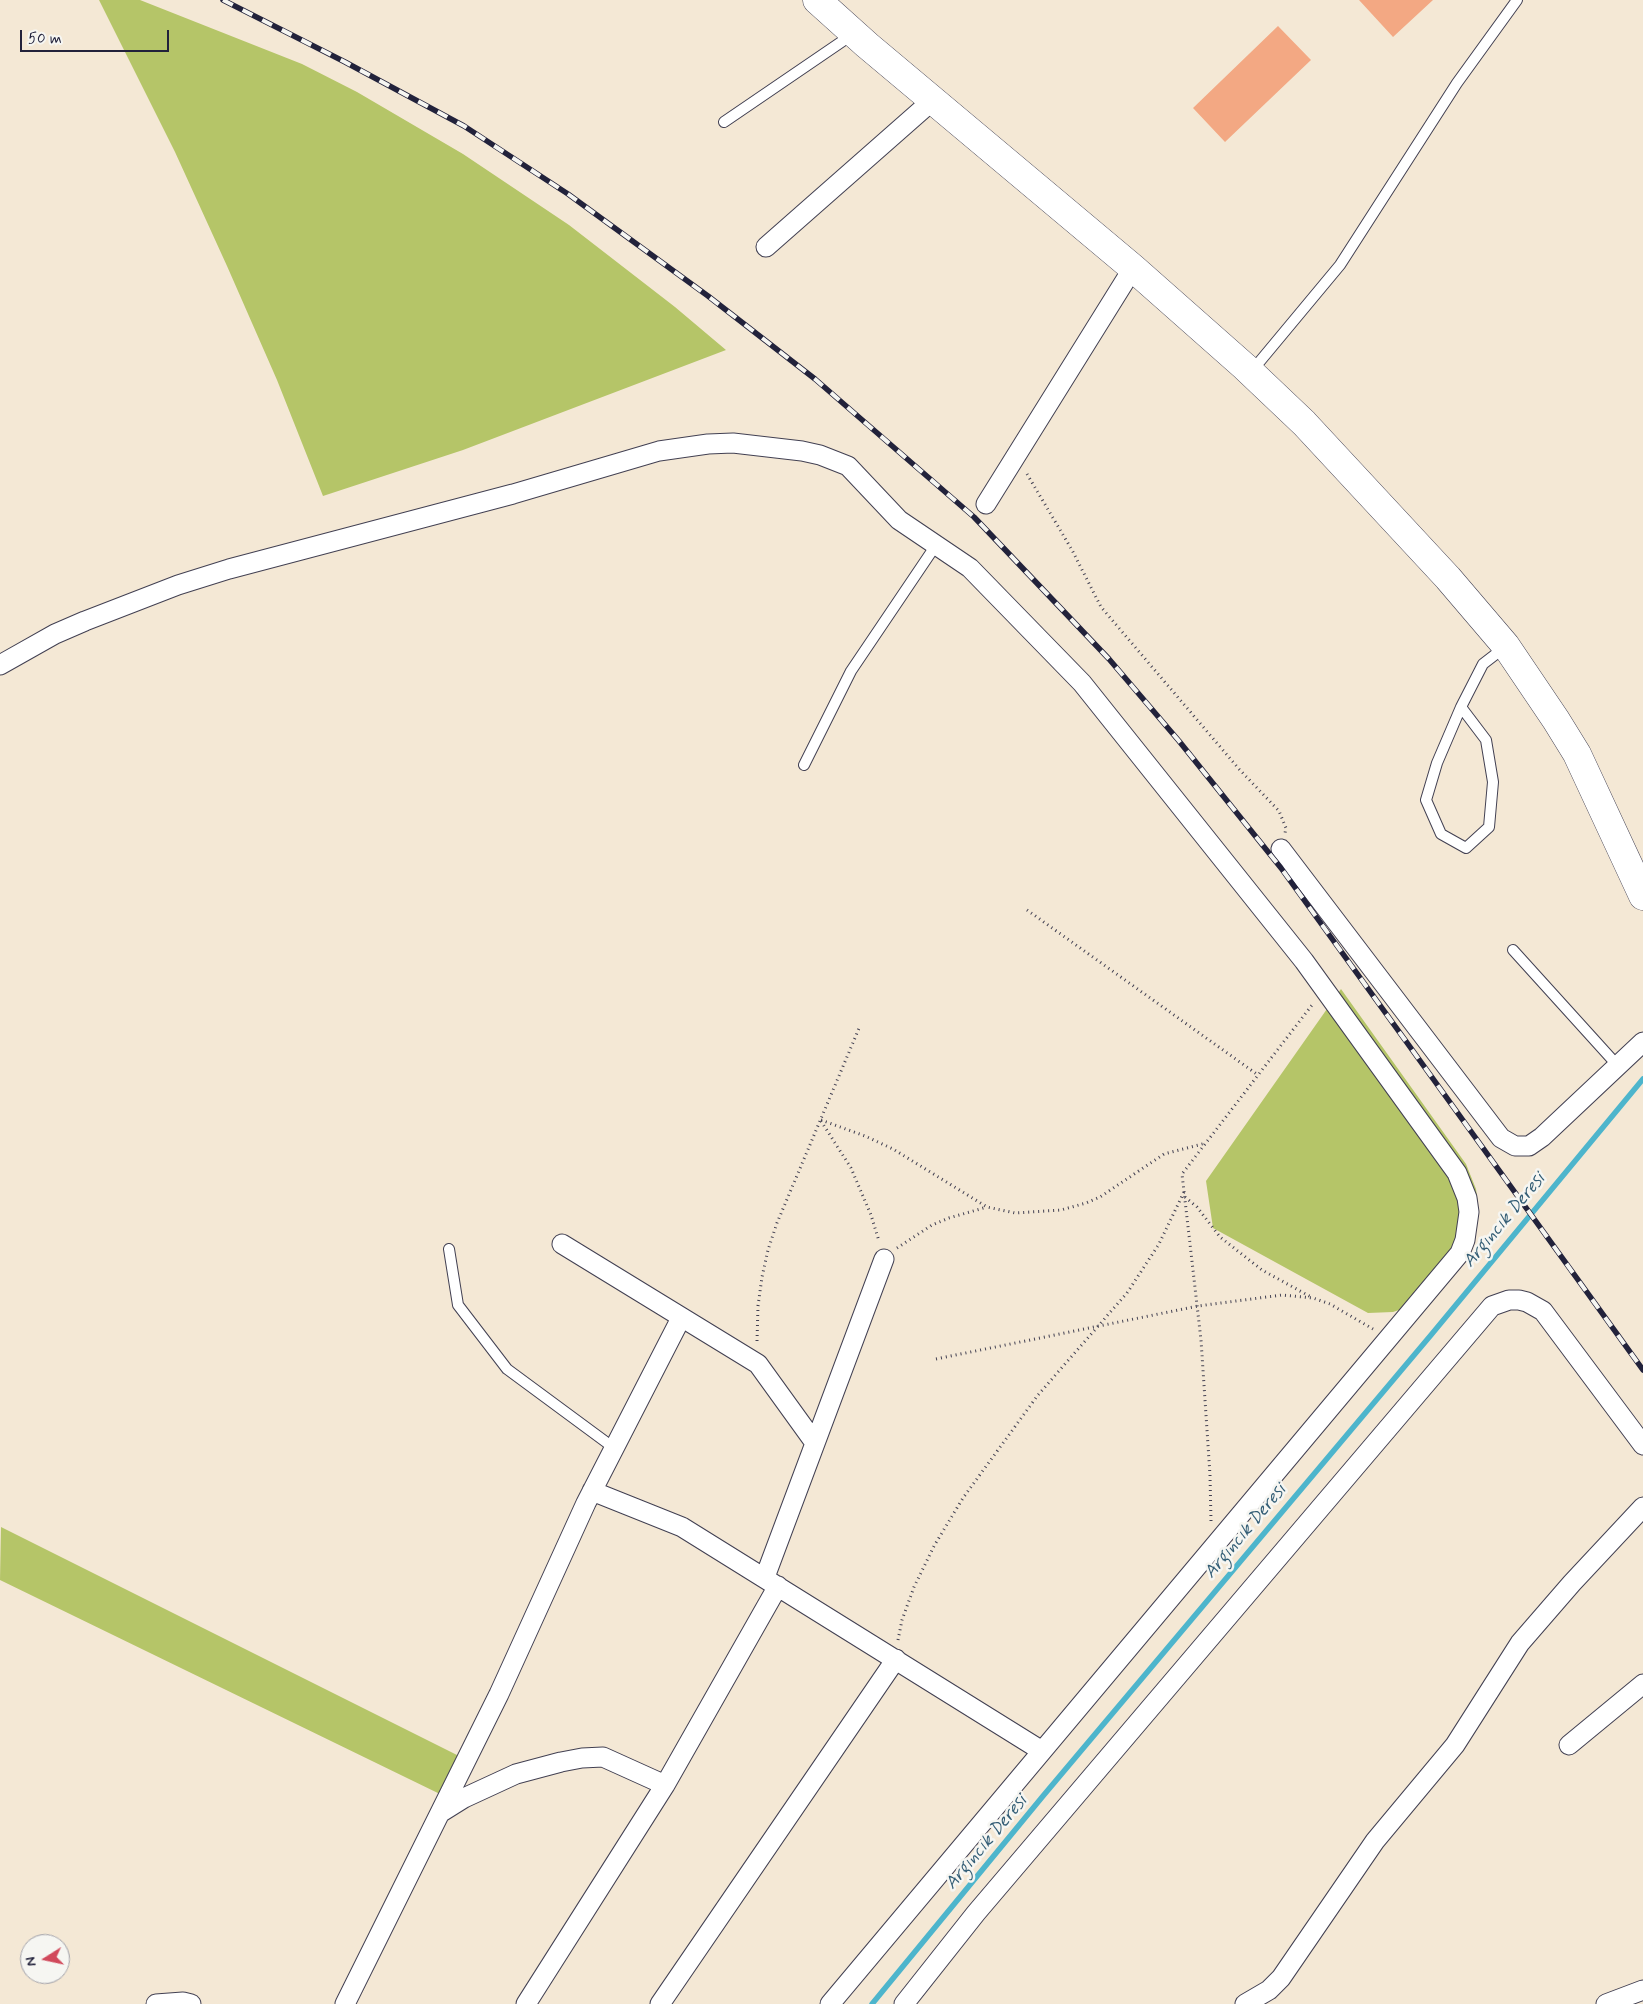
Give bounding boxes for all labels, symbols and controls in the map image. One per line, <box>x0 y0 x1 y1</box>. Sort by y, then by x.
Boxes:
scale bar <box>22 20 171 52</box>
text: 50 m <box>28 29 62 49</box>
water label: Argıncık Deresi <box>1459 1170 1551 1272</box>
water label: Argıncık Deresi <box>1200 1481 1292 1583</box>
water label: Argıncık Deresi <box>941 1792 1033 1894</box>
north arrow <box>20 1934 70 1984</box>
text: N <box>22 1955 41 1968</box>

